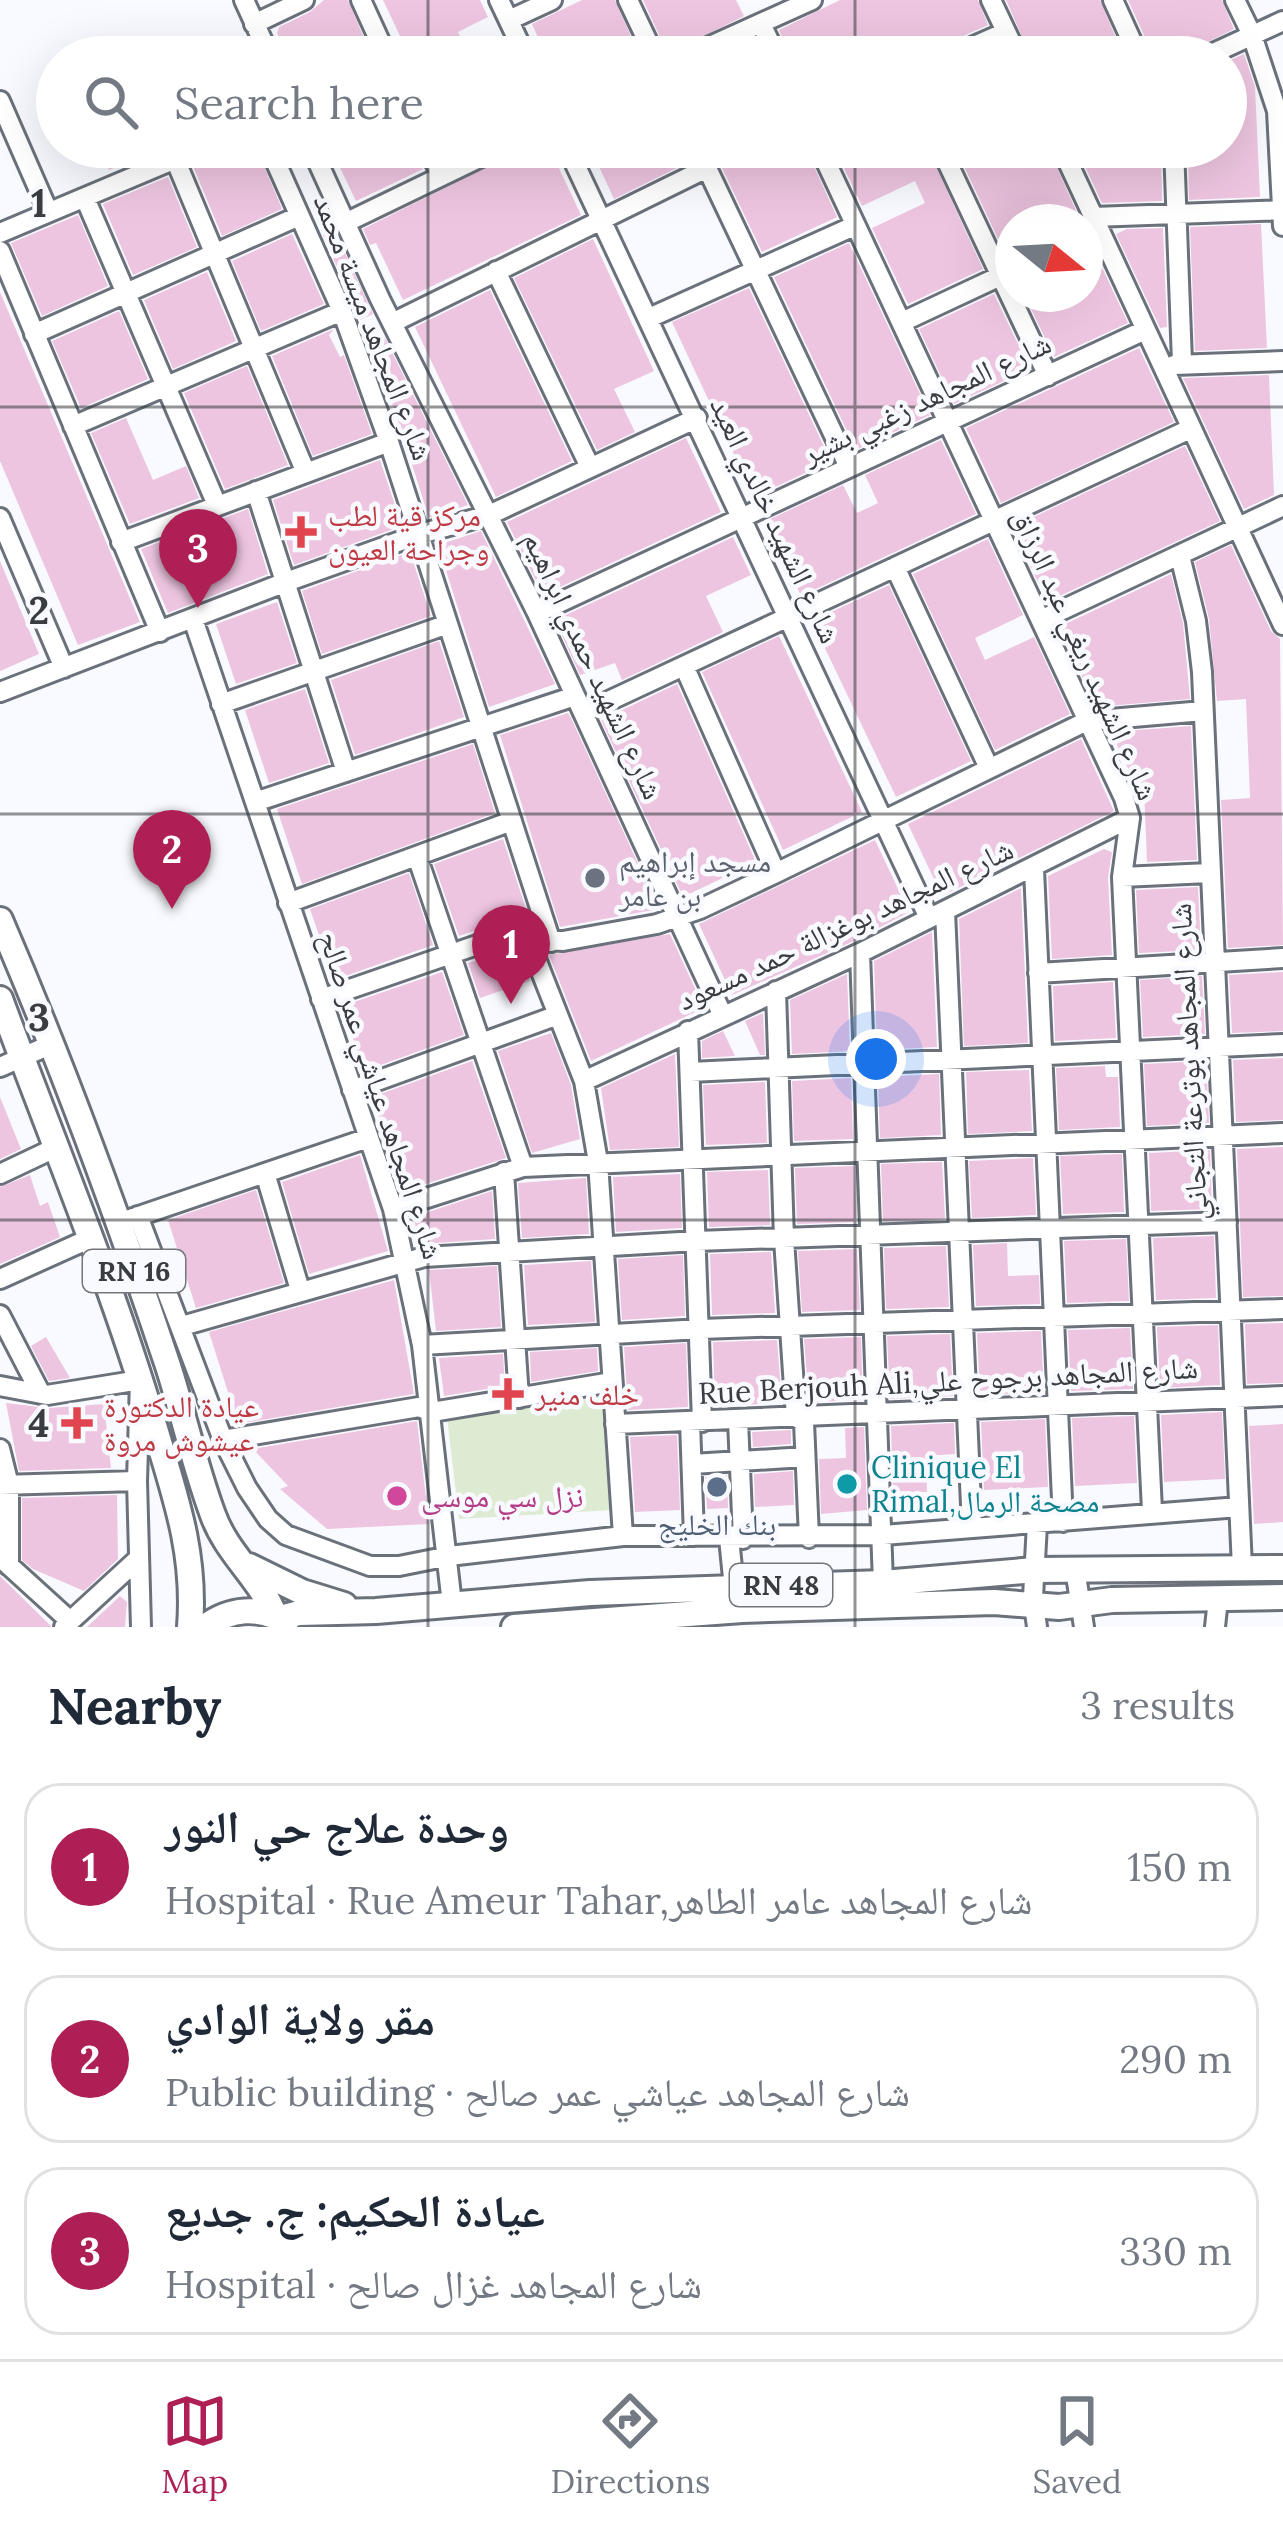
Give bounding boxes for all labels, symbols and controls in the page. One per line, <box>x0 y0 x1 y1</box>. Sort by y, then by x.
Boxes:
search box <box>36 36 1247 168</box>
icon: search <box>78 69 144 135</box>
text: Search here <box>174 74 424 131</box>
text: 1 <box>31 178 47 228</box>
street label: شارع المجاهد ميسة محمد <box>305 189 442 466</box>
north arrow <box>995 204 1103 312</box>
street label: شارع المجاهد زغبي بشير <box>794 324 1059 478</box>
street label: شارع الشهيد خالدي العيد <box>697 391 850 652</box>
place label: مركز قية لطب وجراحة العيون <box>328 496 489 568</box>
street label: شارع الشهيد ريغي عبد الرزاق <box>999 502 1167 808</box>
pin: 3 <box>159 509 237 608</box>
marker: مركز قية لطب وجراحة العيون <box>285 516 317 548</box>
street label: شارع الشهيد حمدي ابراهيم <box>510 525 673 807</box>
text: 2 <box>29 585 49 635</box>
pin: 2 <box>133 810 211 909</box>
street label: شارع المجاهد بوغزالة حمد مسعود <box>671 829 1019 1020</box>
place label: مسجد إبراهيم بن عامر <box>618 842 771 914</box>
marker: مسجد إبراهيم بن عامر <box>582 865 608 891</box>
street label: شارع المجاهد بوترعة التجاني <box>1161 902 1221 1222</box>
pin: 1 <box>472 905 550 1004</box>
street label: شارع المجاهد عياشي عمر صالح <box>306 926 453 1266</box>
text: 3 <box>28 992 50 1042</box>
your location <box>846 1029 906 1089</box>
road number: RN 16 <box>83 1250 185 1292</box>
street label: Rue Berjouh Ali,شارع المجاهد برجوح علي <box>697 1348 1199 1418</box>
place label: خلف منير <box>534 1375 639 1413</box>
marker: خلف منير <box>492 1378 524 1410</box>
place label: عيادة الدكتورة عيشوش مروة <box>104 1387 259 1459</box>
text: 4 <box>28 1398 50 1448</box>
marker: عيادة الدكتورة عيشوش مروة <box>61 1407 93 1439</box>
place label: Clinique El Rimal,مصحة الرمال <box>871 1448 1100 1520</box>
marker: Clinique El Rimal,مصحة الرمال <box>834 1471 860 1497</box>
marker: بنك الخليج <box>704 1474 730 1500</box>
place label: نزل سي موسى <box>421 1477 583 1521</box>
marker: نزل سي موسى <box>384 1483 410 1509</box>
place label: بنك الخليج <box>658 1505 776 1544</box>
road number: RN 48 <box>730 1564 832 1606</box>
text: Nearby <box>48 1673 221 1738</box>
text: 3 results <box>1080 1680 1235 1730</box>
text: وحدة علاج حي النور <box>165 1798 509 1855</box>
text: 1 <box>82 1842 98 1892</box>
text: 150 m <box>1127 1842 1232 1892</box>
text: Hospital · Rue Ameur Tahar,شارع المجاهد عامر الطاهر <box>165 1875 1032 1925</box>
text: مقر ولاية الوادي <box>165 1990 435 2047</box>
text: 2 <box>80 2034 100 2084</box>
text: 290 m <box>1119 2034 1232 2084</box>
text: Public building · شارع المجاهد عياشي عمر صالح <box>165 2067 910 2117</box>
text: عيادة الحكيم: ج. جديع <box>165 2182 545 2239</box>
text: 3 <box>79 2226 101 2276</box>
text: 330 m <box>1119 2226 1232 2276</box>
text: Hospital · شارع المجاهد غزال صالح <box>165 2259 702 2309</box>
tab: Map <box>161 2388 228 2502</box>
tab: Directions <box>551 2388 710 2502</box>
tab: Saved <box>1033 2388 1122 2502</box>

